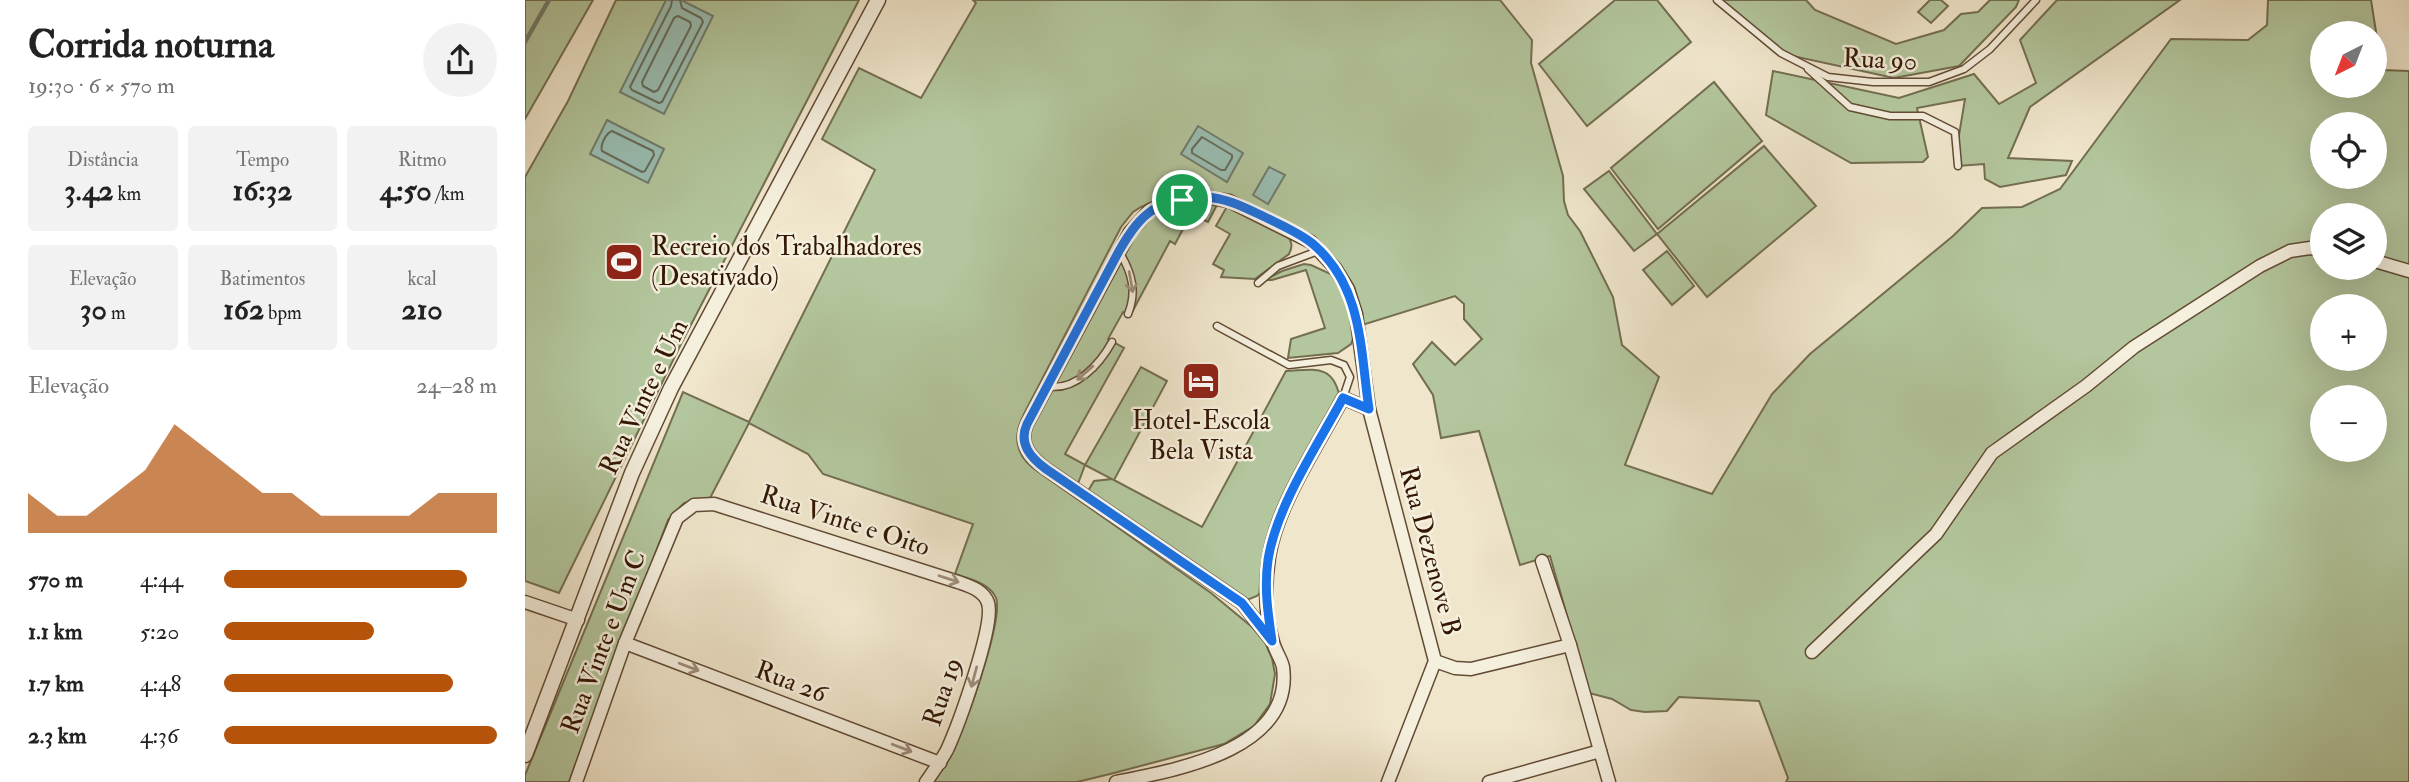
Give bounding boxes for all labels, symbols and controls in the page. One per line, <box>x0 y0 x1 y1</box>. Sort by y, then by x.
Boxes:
text: Corrida noturna <box>28 21 274 69</box>
north arrow <box>2310 21 2387 98</box>
map controls <box>2310 21 2387 462</box>
button: share <box>423 23 497 97</box>
street label: Rua 90 <box>1842 42 1918 78</box>
text: 19:30 · 6 × 570 m <box>28 71 175 100</box>
button: locate <box>2310 112 2387 189</box>
text: Distância <box>67 148 138 172</box>
text: Tempo <box>236 148 289 172</box>
text: Ritmo <box>398 148 446 172</box>
pin <box>1152 170 1212 230</box>
text: 3.42 <box>64 172 114 209</box>
text: 16:32 <box>233 172 292 209</box>
text: 4:50 <box>380 172 432 209</box>
icon: arrive <box>1163 181 1201 219</box>
text: km <box>114 182 141 206</box>
text: /km <box>432 182 464 206</box>
button: layers <box>2310 203 2387 280</box>
place label: Recreio dos Trabalhadores (Desativado) <box>651 231 922 293</box>
sports icon: Recreio dos Trabalhadores (Desativado) <box>603 241 645 283</box>
text: Elevação <box>69 267 136 291</box>
text: Batimentos <box>220 267 305 291</box>
text: kcal <box>408 267 437 291</box>
one-way arrow <box>1125 270 1138 293</box>
text: 30 <box>80 291 107 328</box>
text: 162 <box>223 291 264 328</box>
text: 210 <box>402 291 443 328</box>
button: + <box>2310 294 2387 371</box>
text: m <box>107 301 126 325</box>
text: bpm <box>264 301 302 325</box>
street label: Rua Vinte e Um <box>593 314 695 480</box>
hotel icon: Hotel-Escola Bela Vista <box>1180 360 1222 402</box>
one-way arrow <box>1076 365 1094 381</box>
text: Elevação <box>28 371 109 400</box>
text: 24–28 m <box>416 371 497 400</box>
button: − <box>2310 385 2387 462</box>
place label: Hotel-Escola Bela Vista <box>1132 405 1270 467</box>
street label: Rua Dezenove B <box>1392 463 1468 639</box>
street label: Rua Vinte e Oito <box>756 479 934 563</box>
street label: Rua Vinte e Um C <box>554 546 654 738</box>
text: 570 m <box>28 565 83 594</box>
text: 4:44 <box>140 565 183 594</box>
one-way arrow <box>938 573 960 586</box>
text: 1.1 km <box>28 617 83 646</box>
text: 5:20 <box>140 617 179 646</box>
street label: Rua 19 <box>916 653 970 731</box>
street label: Rua 26 <box>751 654 833 711</box>
one-way arrow <box>678 662 700 674</box>
one-way arrow <box>966 666 979 688</box>
text: 1.7 km <box>28 669 84 698</box>
text: 4:48 <box>140 669 181 698</box>
text: 2.3 km <box>28 721 87 750</box>
text: 4:36 <box>140 721 179 750</box>
one-way arrow <box>890 743 912 756</box>

